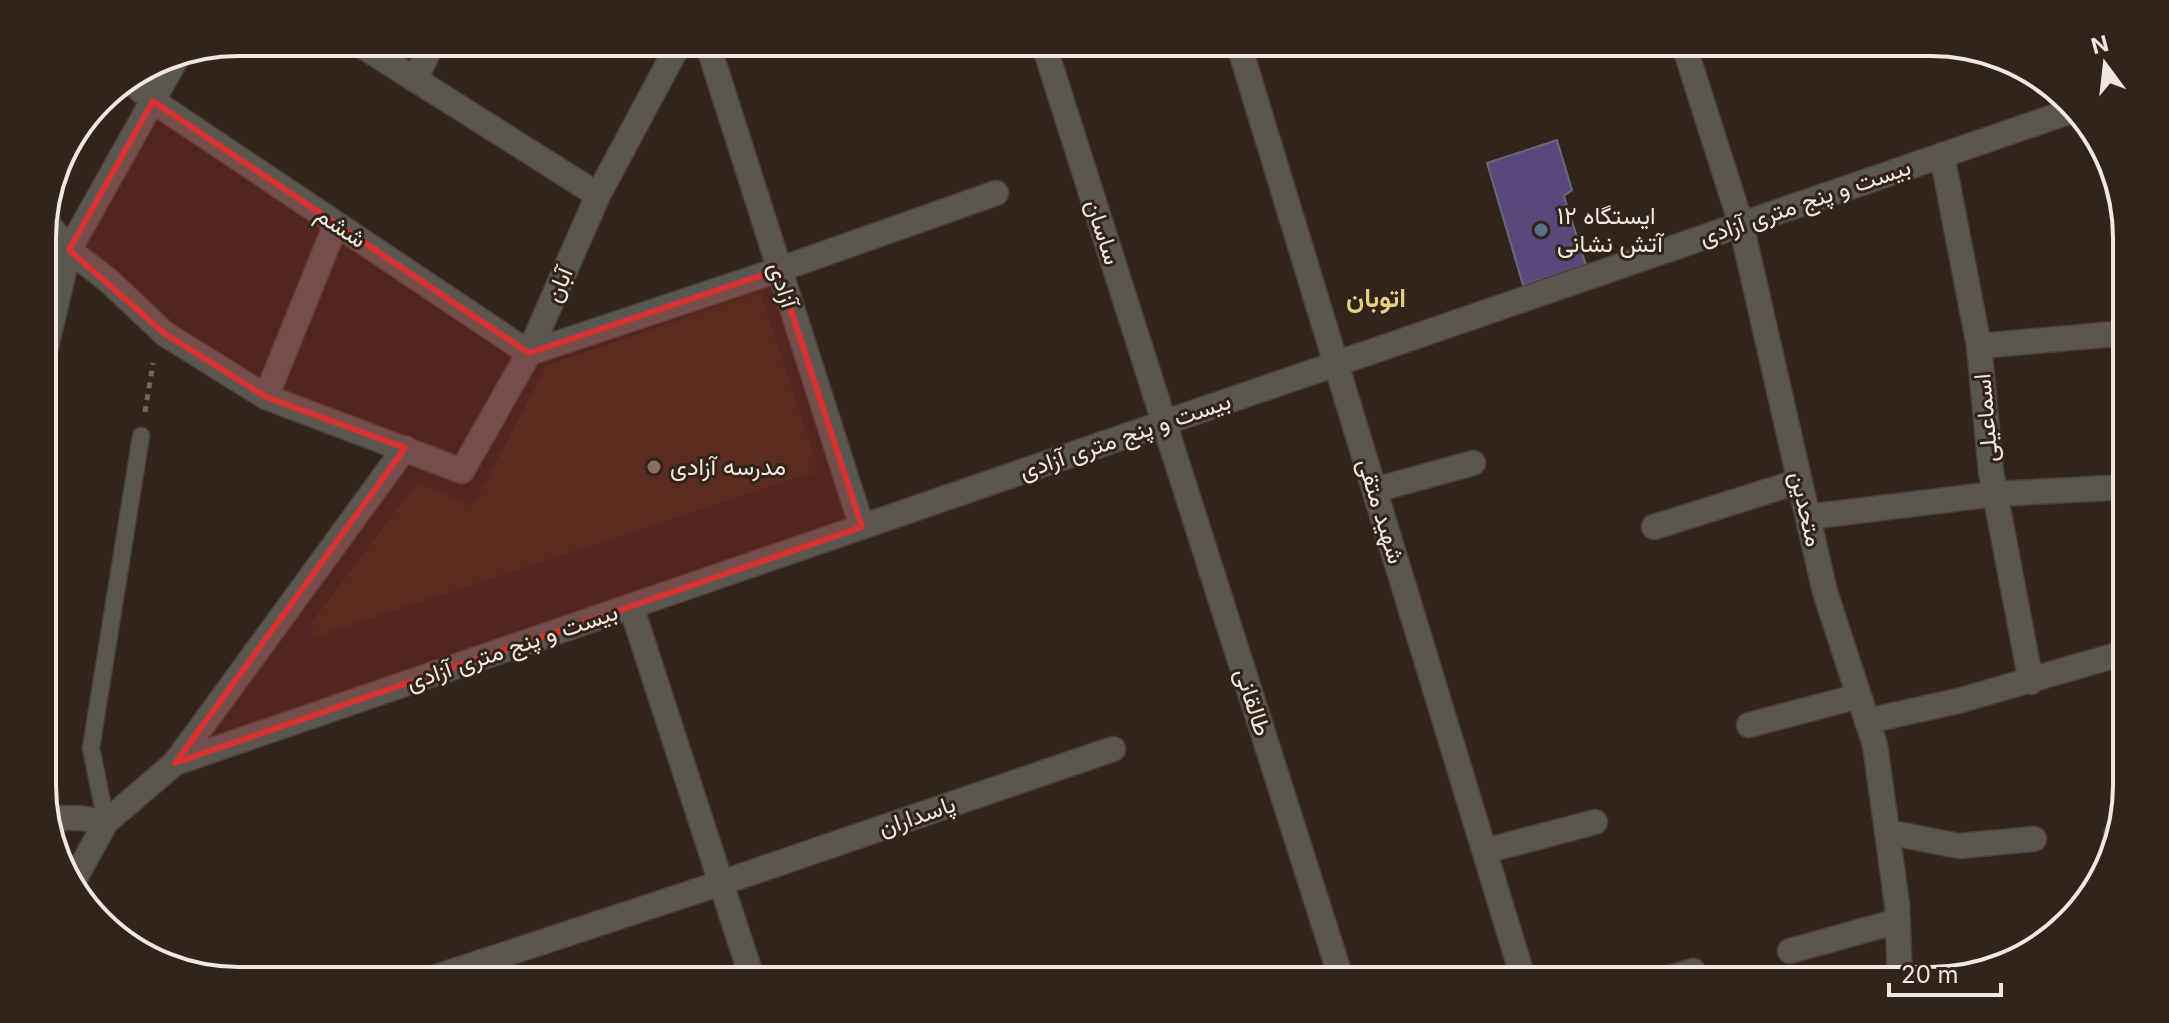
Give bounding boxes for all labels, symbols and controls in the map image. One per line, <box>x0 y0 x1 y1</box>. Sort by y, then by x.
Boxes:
north arrow <box>2065 24 2145 104</box>
text: N <box>2088 30 2111 59</box>
street label: بیست و پنج متری آزادی <box>1695 152 1915 254</box>
street label: ساسان <box>1079 196 1128 268</box>
street label: ششم <box>310 199 372 255</box>
place label: ایستگاه ۱۲ آتش نشانی <box>1557 201 1665 258</box>
marker: ایستگاه ۱۲ آتش نشانی <box>1532 221 1550 239</box>
street label: آزادی <box>762 258 805 314</box>
street label: آبان <box>538 261 580 307</box>
district label: اتوبان <box>1346 282 1406 314</box>
street label: اسماعیلی <box>1967 372 2004 464</box>
street label: بیست و پنج متری آزادی <box>1015 386 1235 488</box>
place label: مدرسه آزادی <box>670 452 786 482</box>
street label: شهید متقی <box>1351 455 1411 567</box>
marker: مدرسه آزادی <box>645 458 663 476</box>
street label: متحدین <box>1784 469 1829 549</box>
street label: بیست و پنج متری آزادی <box>402 597 622 699</box>
street label: طالقانی <box>1229 664 1278 739</box>
street label: پاسداران <box>875 789 960 844</box>
scale bar <box>1889 947 2001 997</box>
text: 20 m <box>1901 960 1959 989</box>

